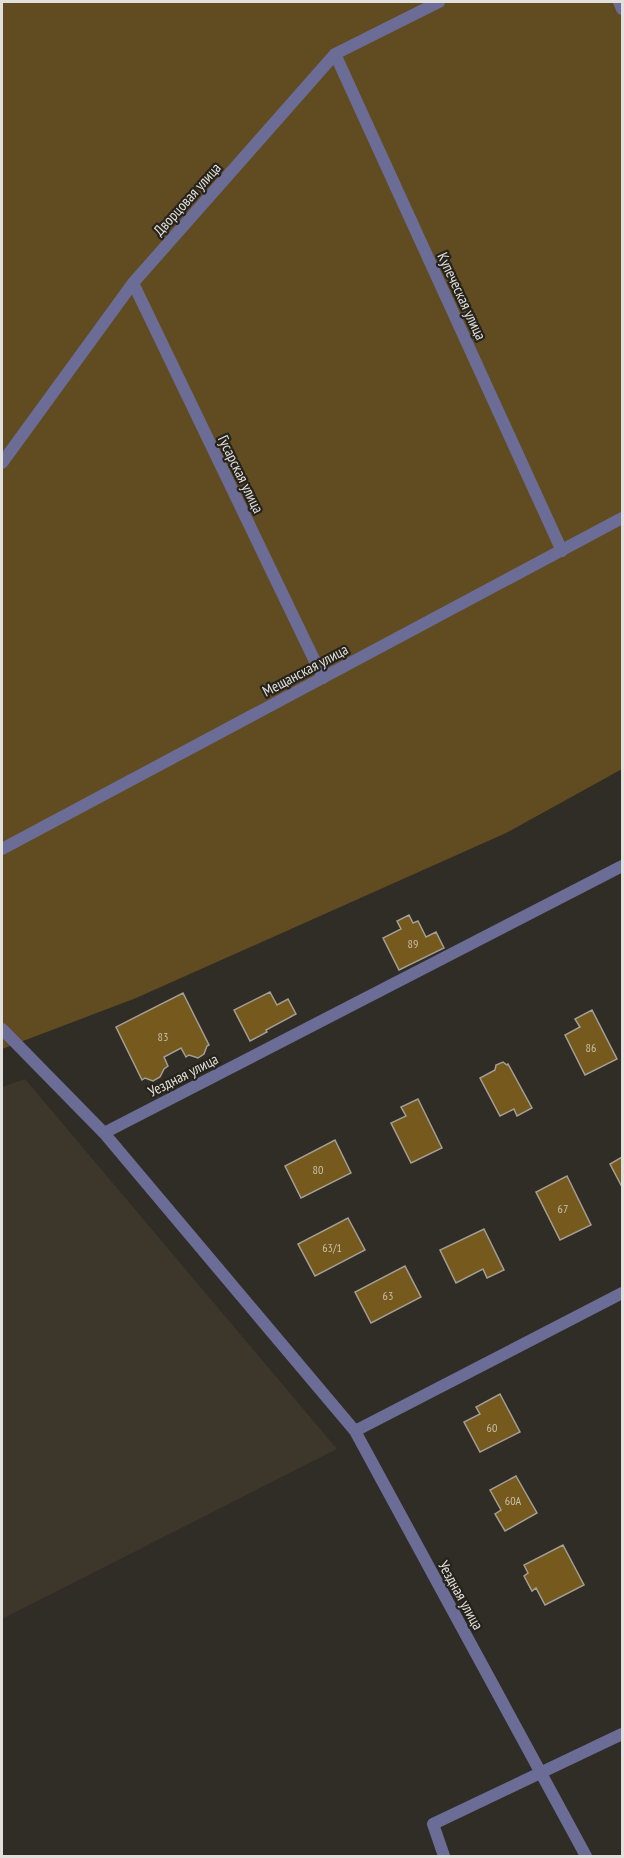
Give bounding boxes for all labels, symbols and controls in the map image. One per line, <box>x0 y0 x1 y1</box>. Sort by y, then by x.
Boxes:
street label: Дворцовая улица <box>149 158 225 240</box>
street label: Купеческая улица <box>433 249 491 343</box>
street label: Гусарская улица <box>214 432 268 516</box>
street label: Мещанская улица <box>259 639 351 701</box>
house number: 89 <box>408 936 418 951</box>
house number: 83 <box>158 1029 168 1044</box>
house number: 86 <box>586 1040 596 1055</box>
street label: Уездная улица <box>145 1049 221 1101</box>
house number: 80 <box>313 1162 323 1177</box>
house number: 67 <box>558 1201 568 1216</box>
house number: 63/1 <box>322 1240 342 1255</box>
house number: 63 <box>383 1288 393 1303</box>
house number: 60 <box>487 1420 497 1435</box>
house number: 60А <box>505 1493 522 1508</box>
street label: Уездная улица <box>434 1557 488 1633</box>

